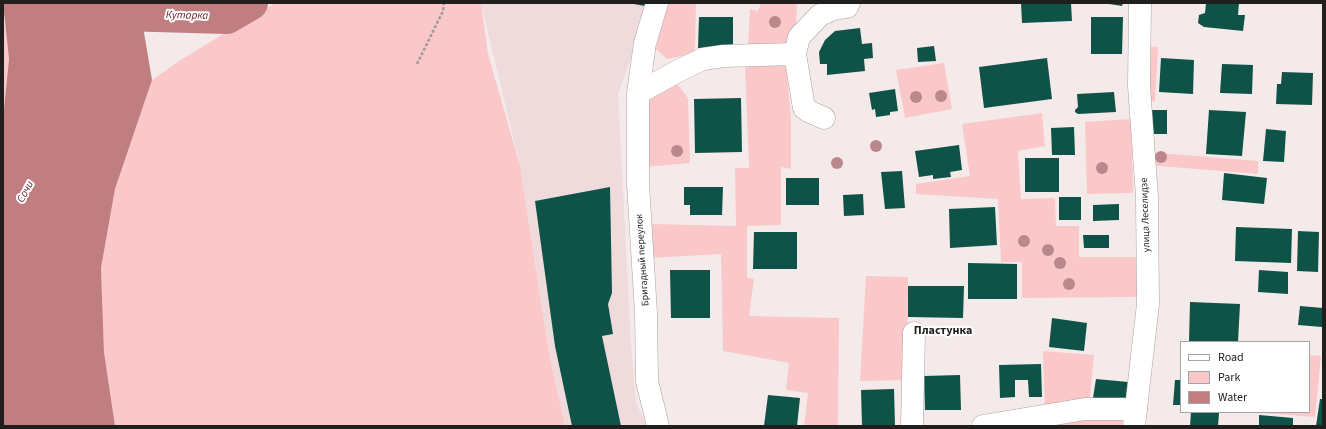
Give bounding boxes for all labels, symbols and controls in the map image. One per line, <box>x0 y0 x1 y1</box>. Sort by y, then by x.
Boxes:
water label: Кутарка <box>166 9 208 23</box>
street label: улица Леселидзе <box>1139 178 1153 252</box>
water label: Сочи <box>15 179 37 205</box>
street label: Бригадный переулок <box>634 213 652 307</box>
district label: Пластунка <box>914 324 972 338</box>
legend <box>1180 341 1310 413</box>
text: Road <box>1218 349 1244 366</box>
text: Park <box>1218 369 1240 386</box>
text: Water <box>1218 389 1247 406</box>

